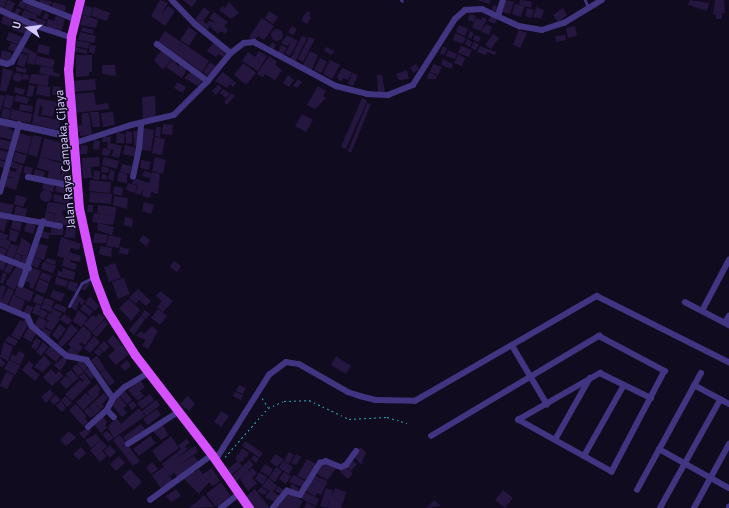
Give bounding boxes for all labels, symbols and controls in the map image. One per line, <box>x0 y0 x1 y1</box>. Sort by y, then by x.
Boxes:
north arrow <box>8 8 48 48</box>
text: U <box>9 20 24 30</box>
street label: Jalan Raya Campaka, Cijaya <box>52 89 78 229</box>

